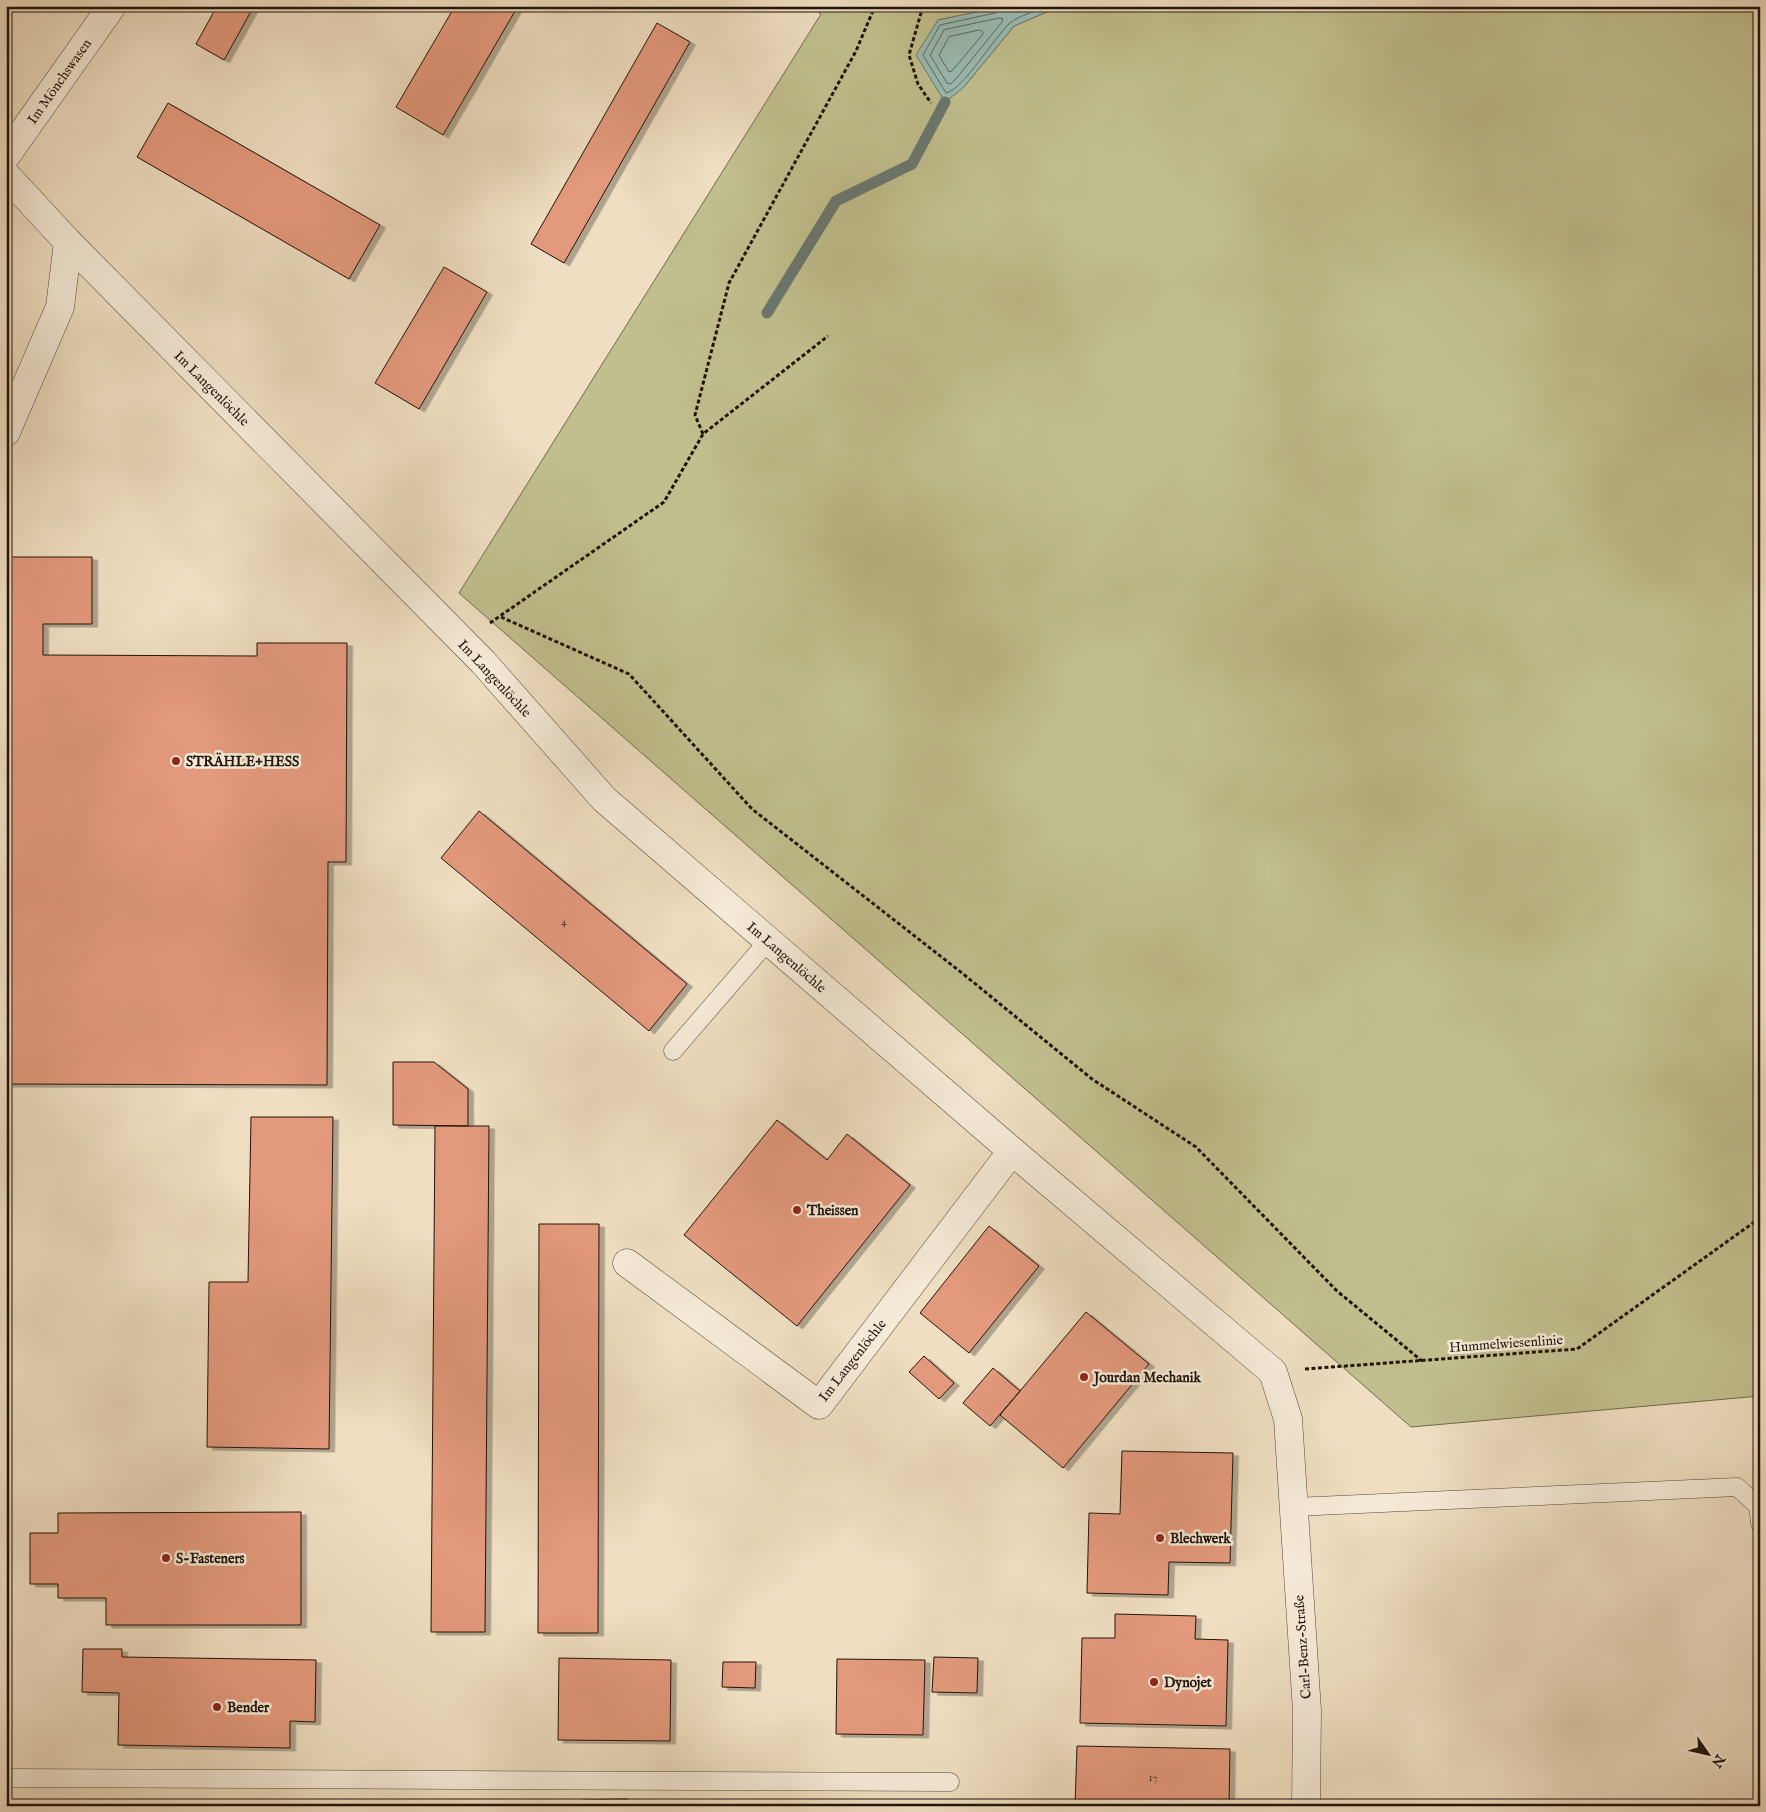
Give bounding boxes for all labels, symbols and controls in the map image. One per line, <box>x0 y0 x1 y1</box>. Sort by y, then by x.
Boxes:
street label: Im Mönchswasen <box>24 35 96 128</box>
street label: Im Langenlöchle <box>170 347 253 431</box>
street label: Im Langenlöchle <box>454 636 535 722</box>
place label: STRÄHLE+HESS <box>186 752 299 771</box>
marker: STRÄHLE+HESS <box>170 755 182 767</box>
house number: 4 <box>561 915 567 929</box>
street label: Im Langenlöchle <box>743 918 830 998</box>
place label: Theissen <box>806 1202 859 1220</box>
marker: Theissen <box>791 1204 803 1216</box>
street label: Im Langenlöchle <box>815 1315 891 1405</box>
street label: Hummelwiesenlinie <box>1449 1331 1564 1357</box>
place label: Jourdan Mechanik <box>1092 1369 1201 1387</box>
marker: Jourdan Mechanik <box>1078 1371 1090 1383</box>
place label: Blechwerk <box>1170 1530 1231 1548</box>
marker: Blechwerk <box>1154 1532 1166 1544</box>
place label: S-Fasteners <box>176 1550 245 1568</box>
marker: S-Fasteners <box>160 1552 172 1564</box>
street label: Carl-Benz-Straße <box>1290 1594 1316 1700</box>
place label: Dynojet <box>1164 1674 1212 1692</box>
marker: Dynojet <box>1148 1676 1160 1688</box>
place label: Bender <box>227 1699 270 1717</box>
marker: Bender <box>211 1701 223 1713</box>
north arrow <box>1684 1730 1734 1780</box>
text: N <box>1707 1750 1729 1771</box>
house number: 17 <box>1148 1771 1158 1785</box>

